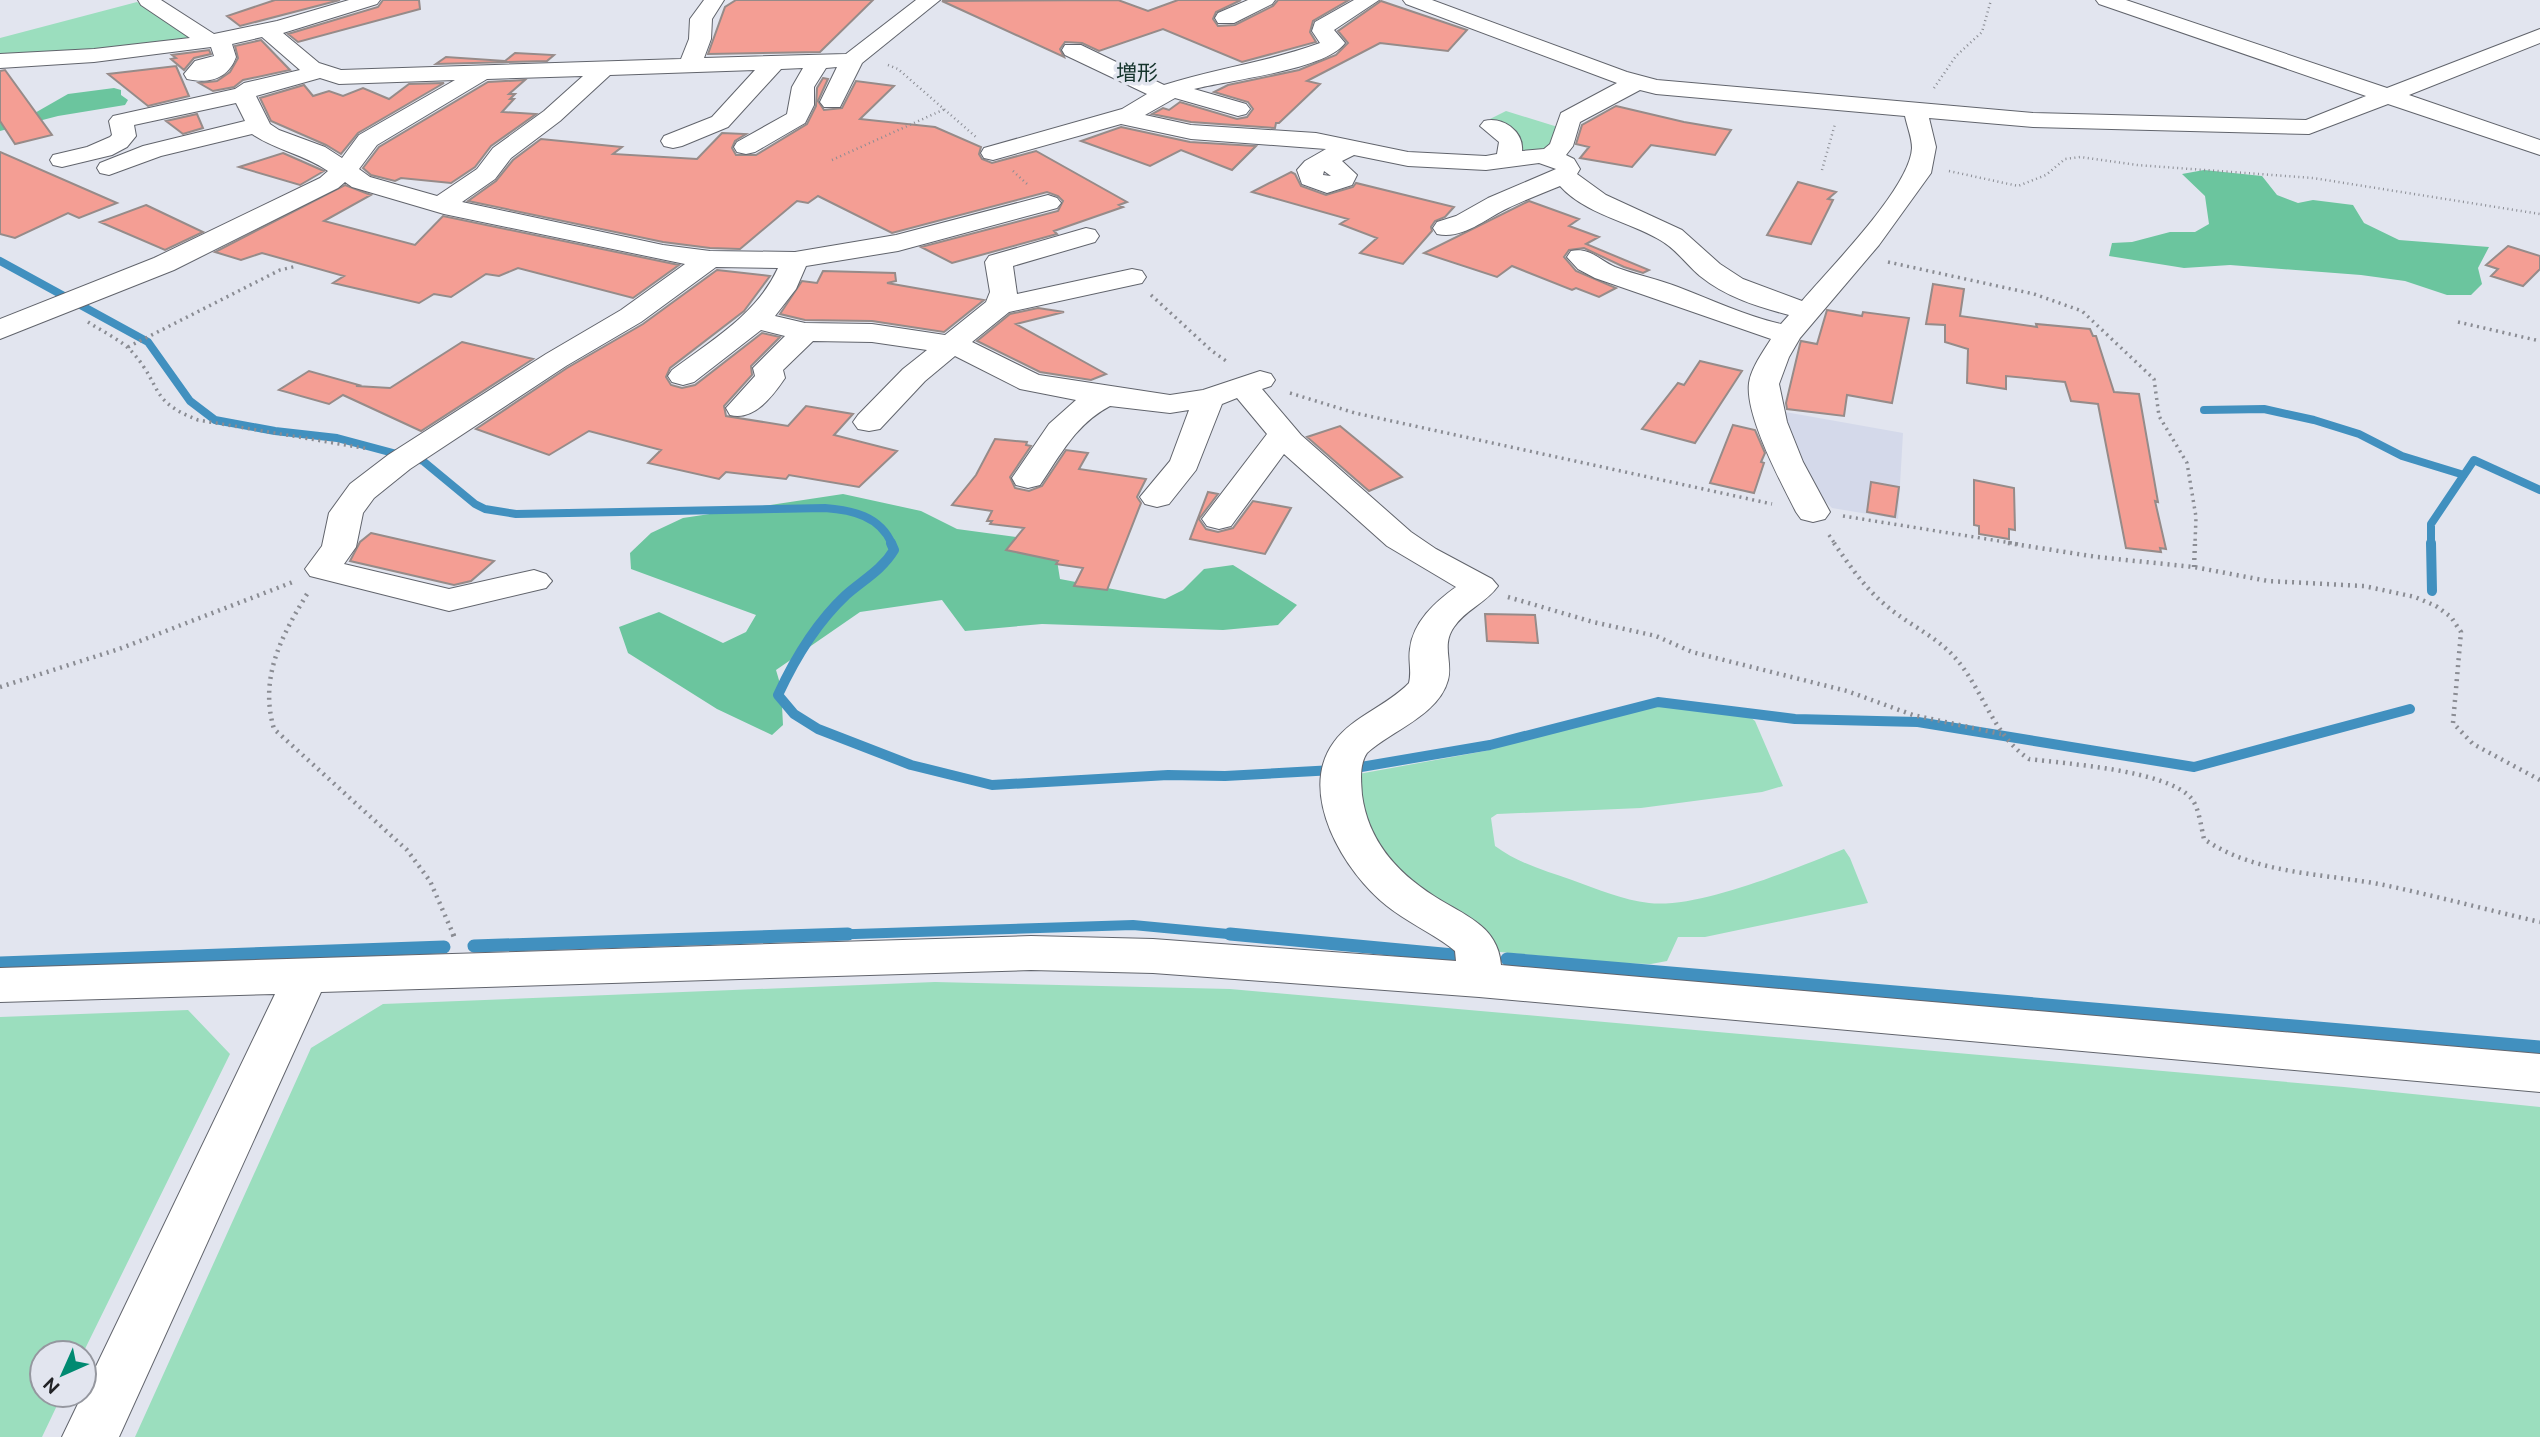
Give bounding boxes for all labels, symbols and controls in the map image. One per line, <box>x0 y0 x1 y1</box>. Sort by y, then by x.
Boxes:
district label: 増形 <box>1116 60 1158 84</box>
north arrow <box>28 1339 98 1409</box>
text: N <box>38 1373 64 1399</box>

